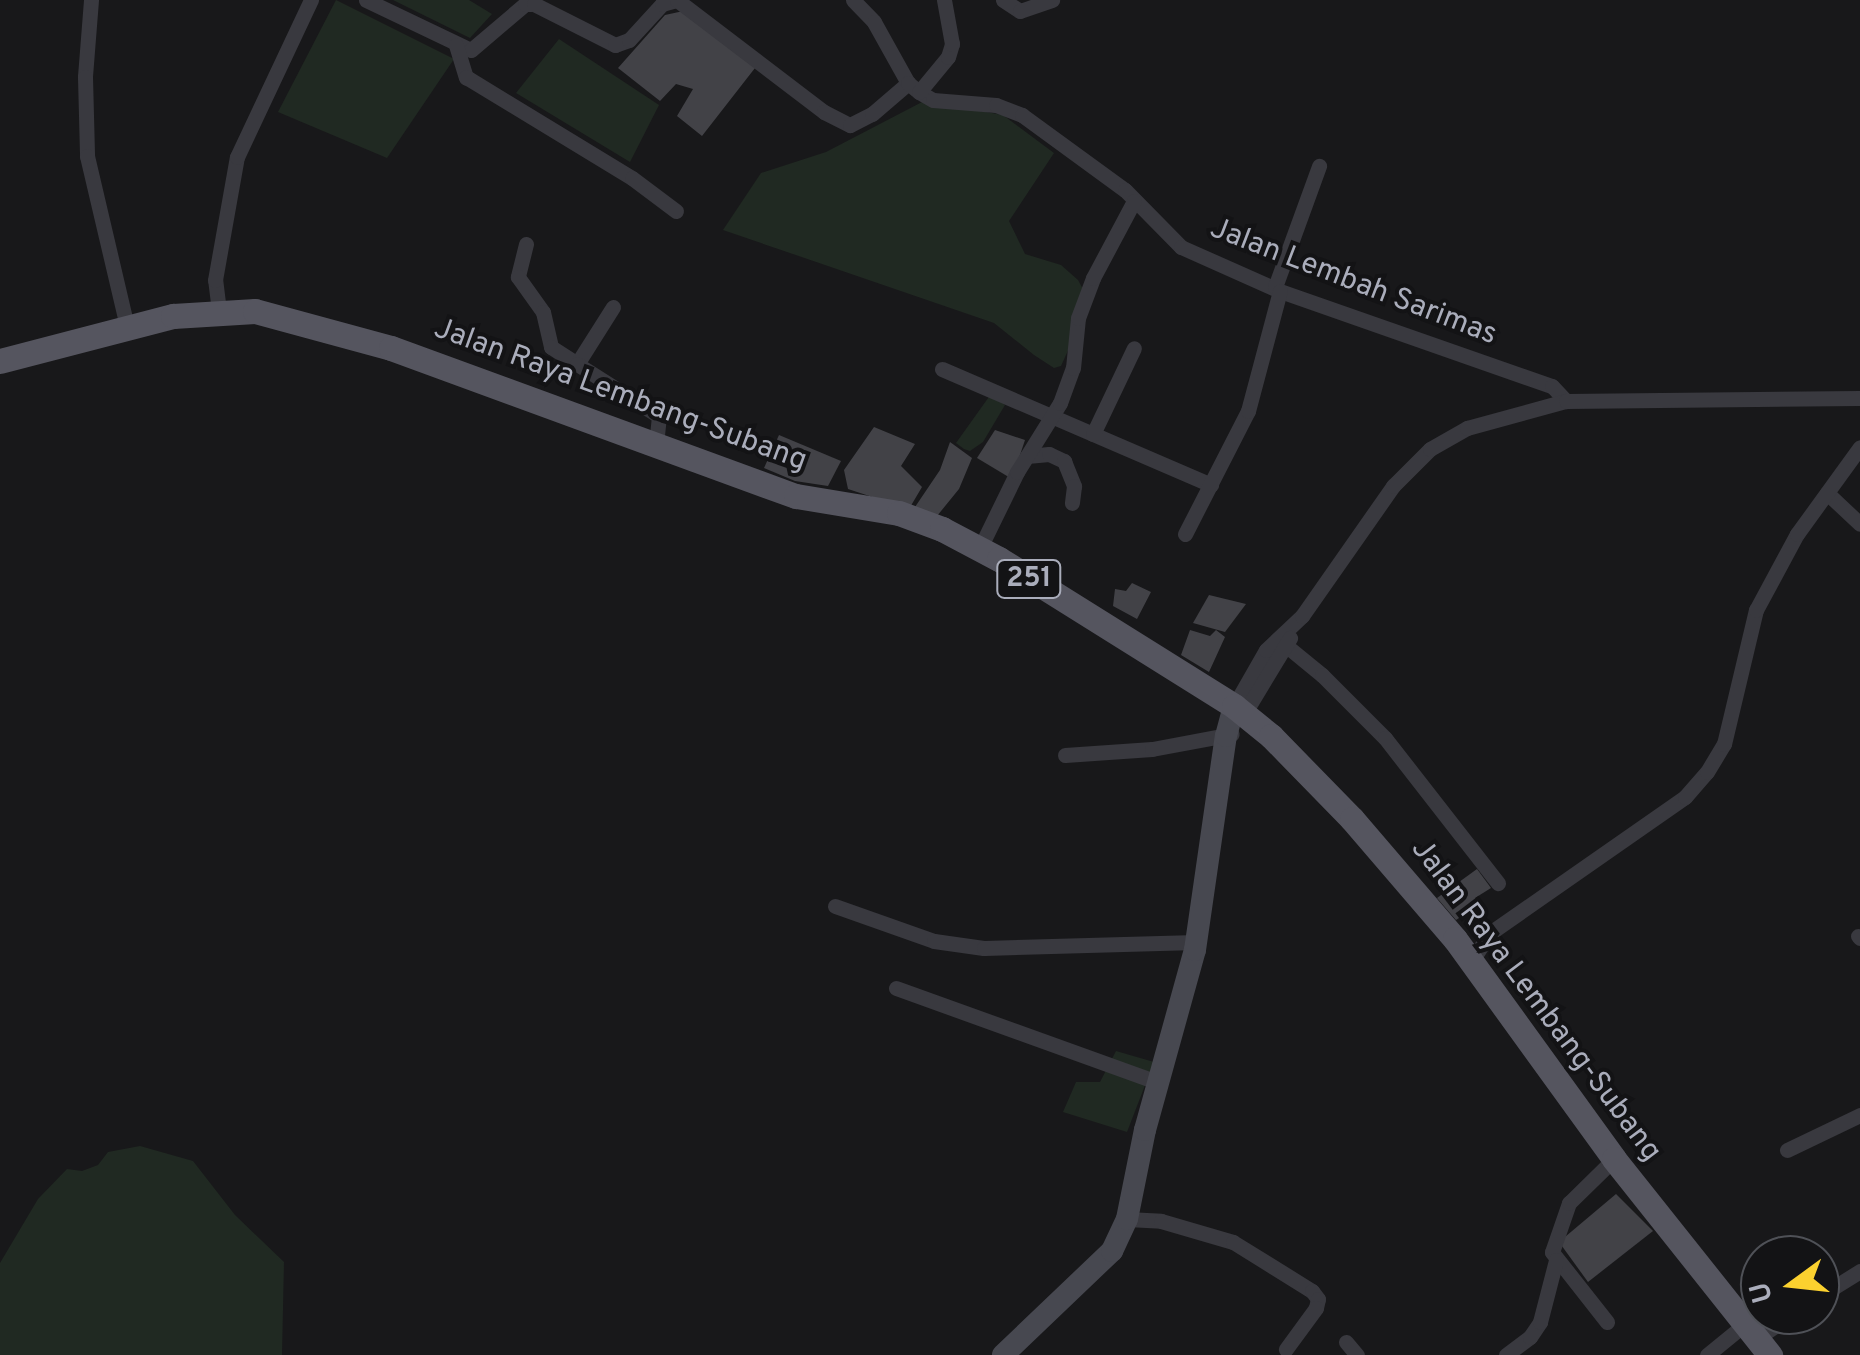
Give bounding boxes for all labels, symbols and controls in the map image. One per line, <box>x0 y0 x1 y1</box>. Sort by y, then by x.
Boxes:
street label: Jalan Lembah Sarimas <box>1204 212 1502 354</box>
street label: Jalan Raya Lembang-Subang <box>429 312 811 480</box>
road number: 251 <box>994 556 1064 602</box>
street label: Jalan Raya Lembang-Subang <box>1402 833 1668 1169</box>
north arrow <box>1740 1235 1840 1335</box>
text: U <box>1743 1278 1783 1307</box>

